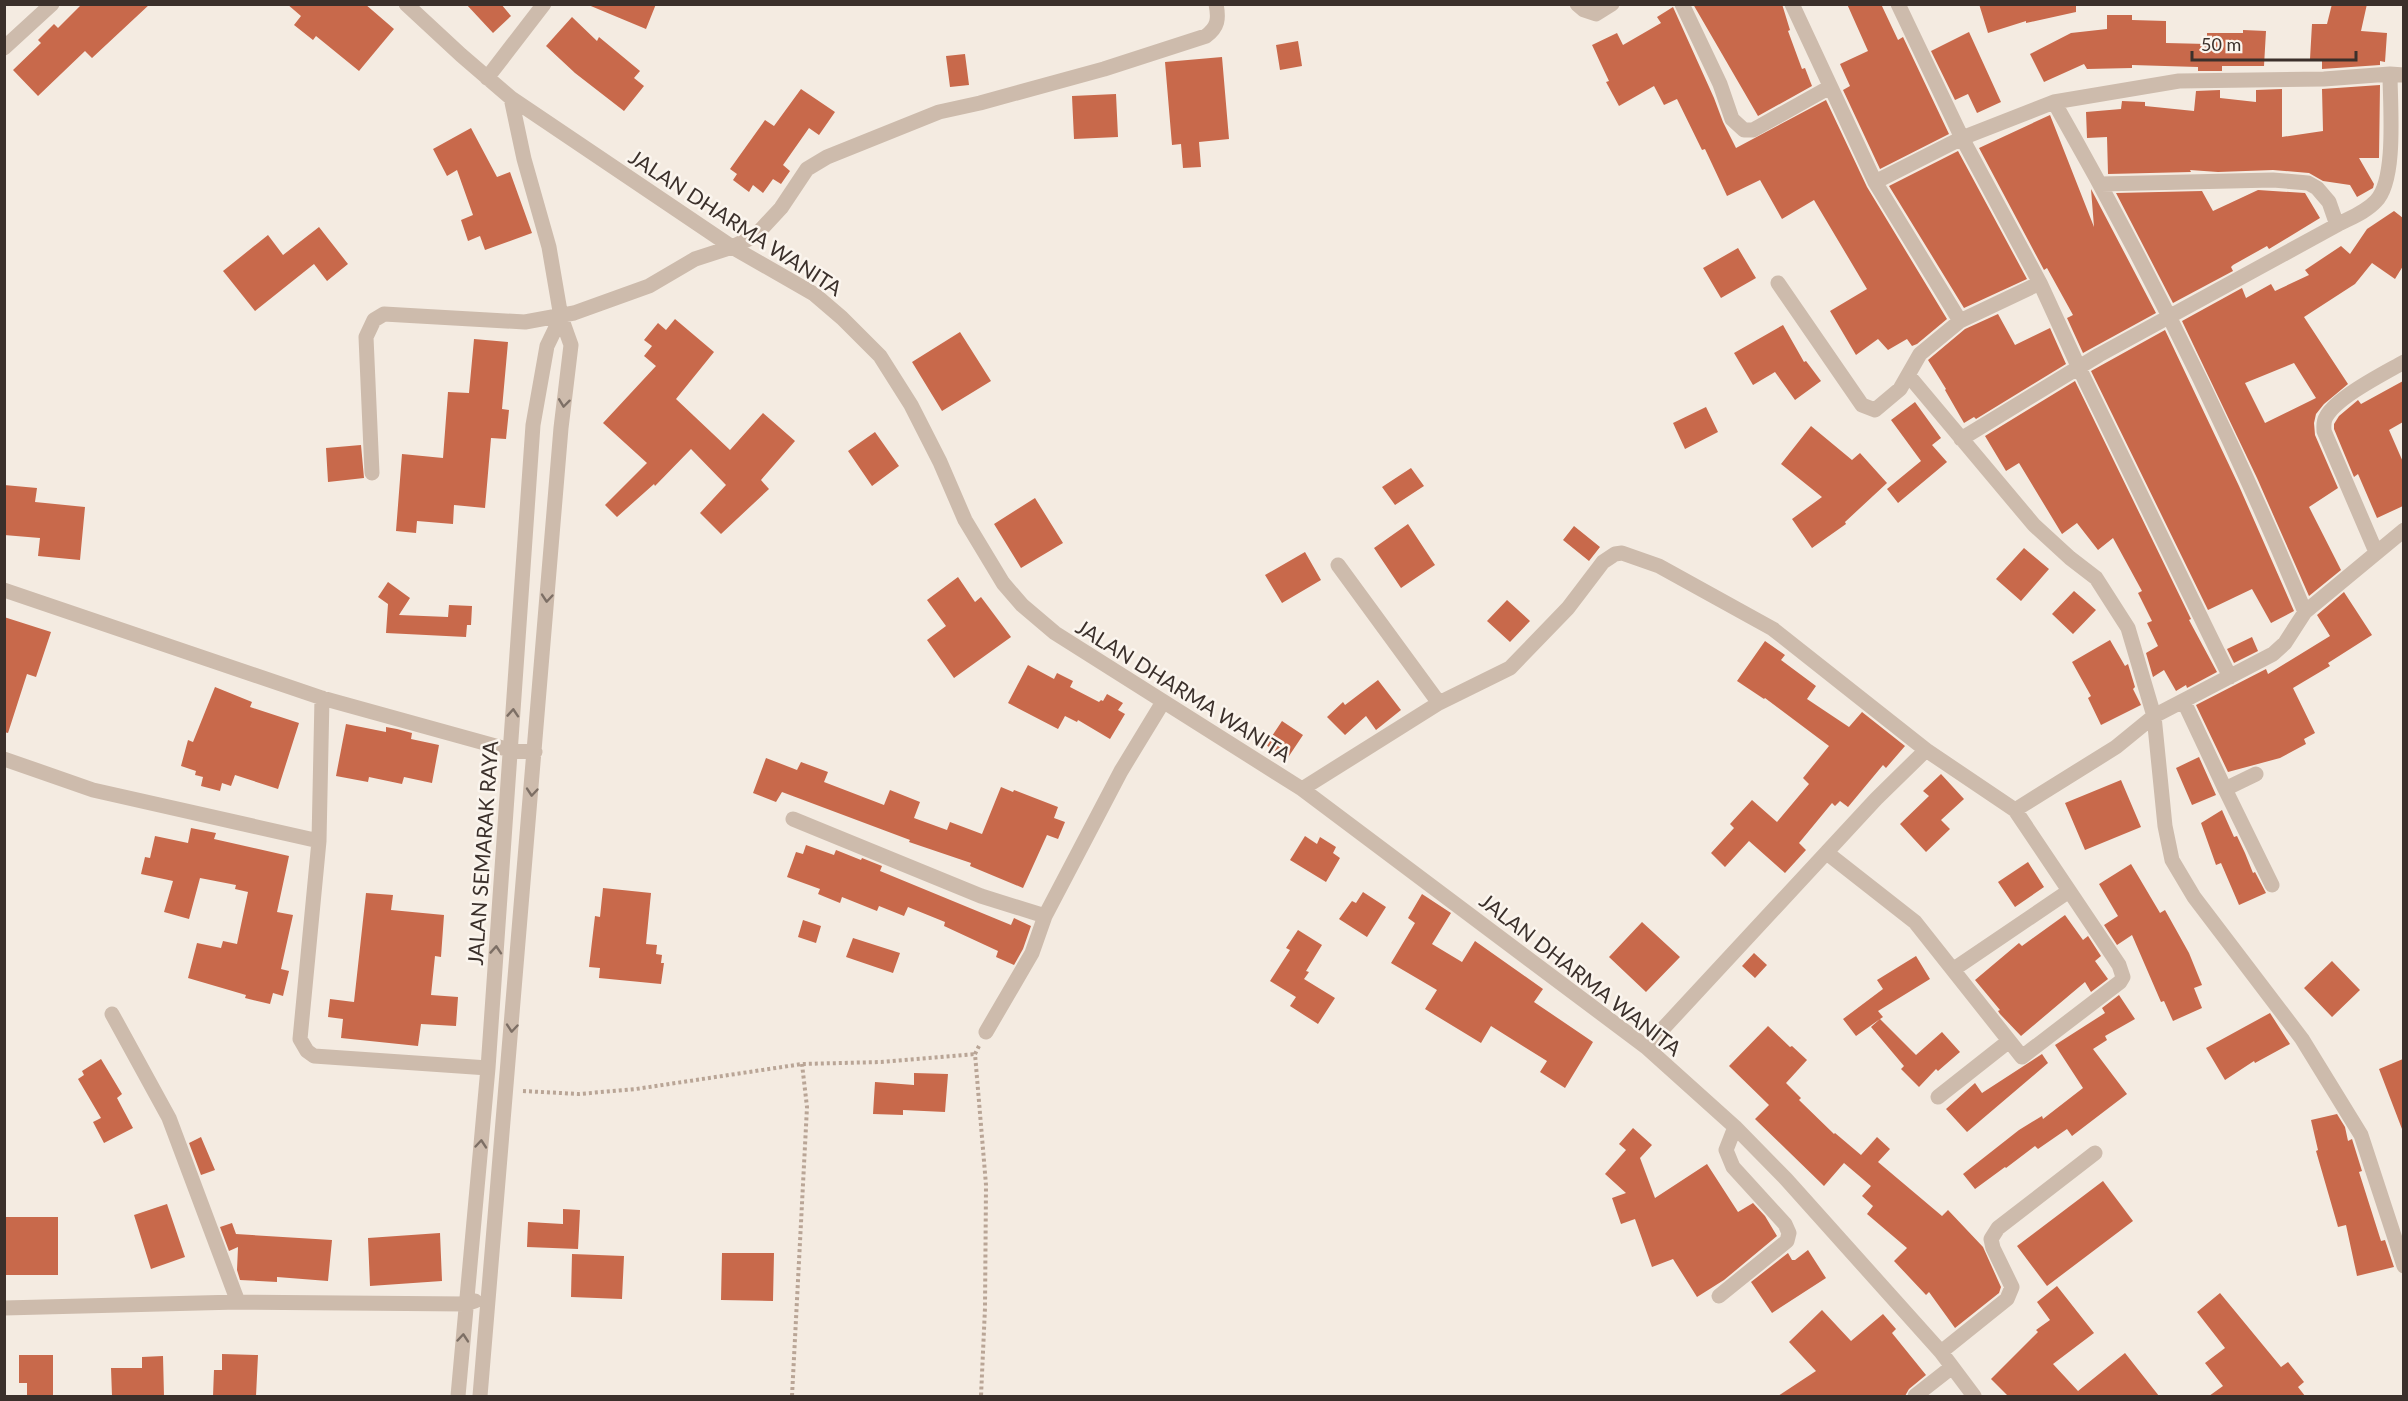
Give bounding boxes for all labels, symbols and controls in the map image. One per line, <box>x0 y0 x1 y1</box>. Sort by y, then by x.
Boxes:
scale bar <box>2192 24 2356 62</box>
text: 50 m <box>2201 33 2241 55</box>
street label: JALAN DHARMA WANITA <box>625 144 848 301</box>
one-way arrow <box>558 399 571 408</box>
one-way arrow <box>541 593 554 602</box>
street label: JALAN DHARMA WANITA <box>1072 613 1297 767</box>
one-way arrow <box>506 709 519 718</box>
street label: JALAN SEMARAK RAYA <box>462 739 502 966</box>
one-way arrow <box>526 787 539 797</box>
street label: JALAN DHARMA WANITA <box>1475 888 1687 1061</box>
one-way arrow <box>490 945 503 954</box>
one-way arrow <box>506 1024 519 1033</box>
one-way arrow <box>474 1139 487 1149</box>
one-way arrow <box>456 1334 469 1343</box>

